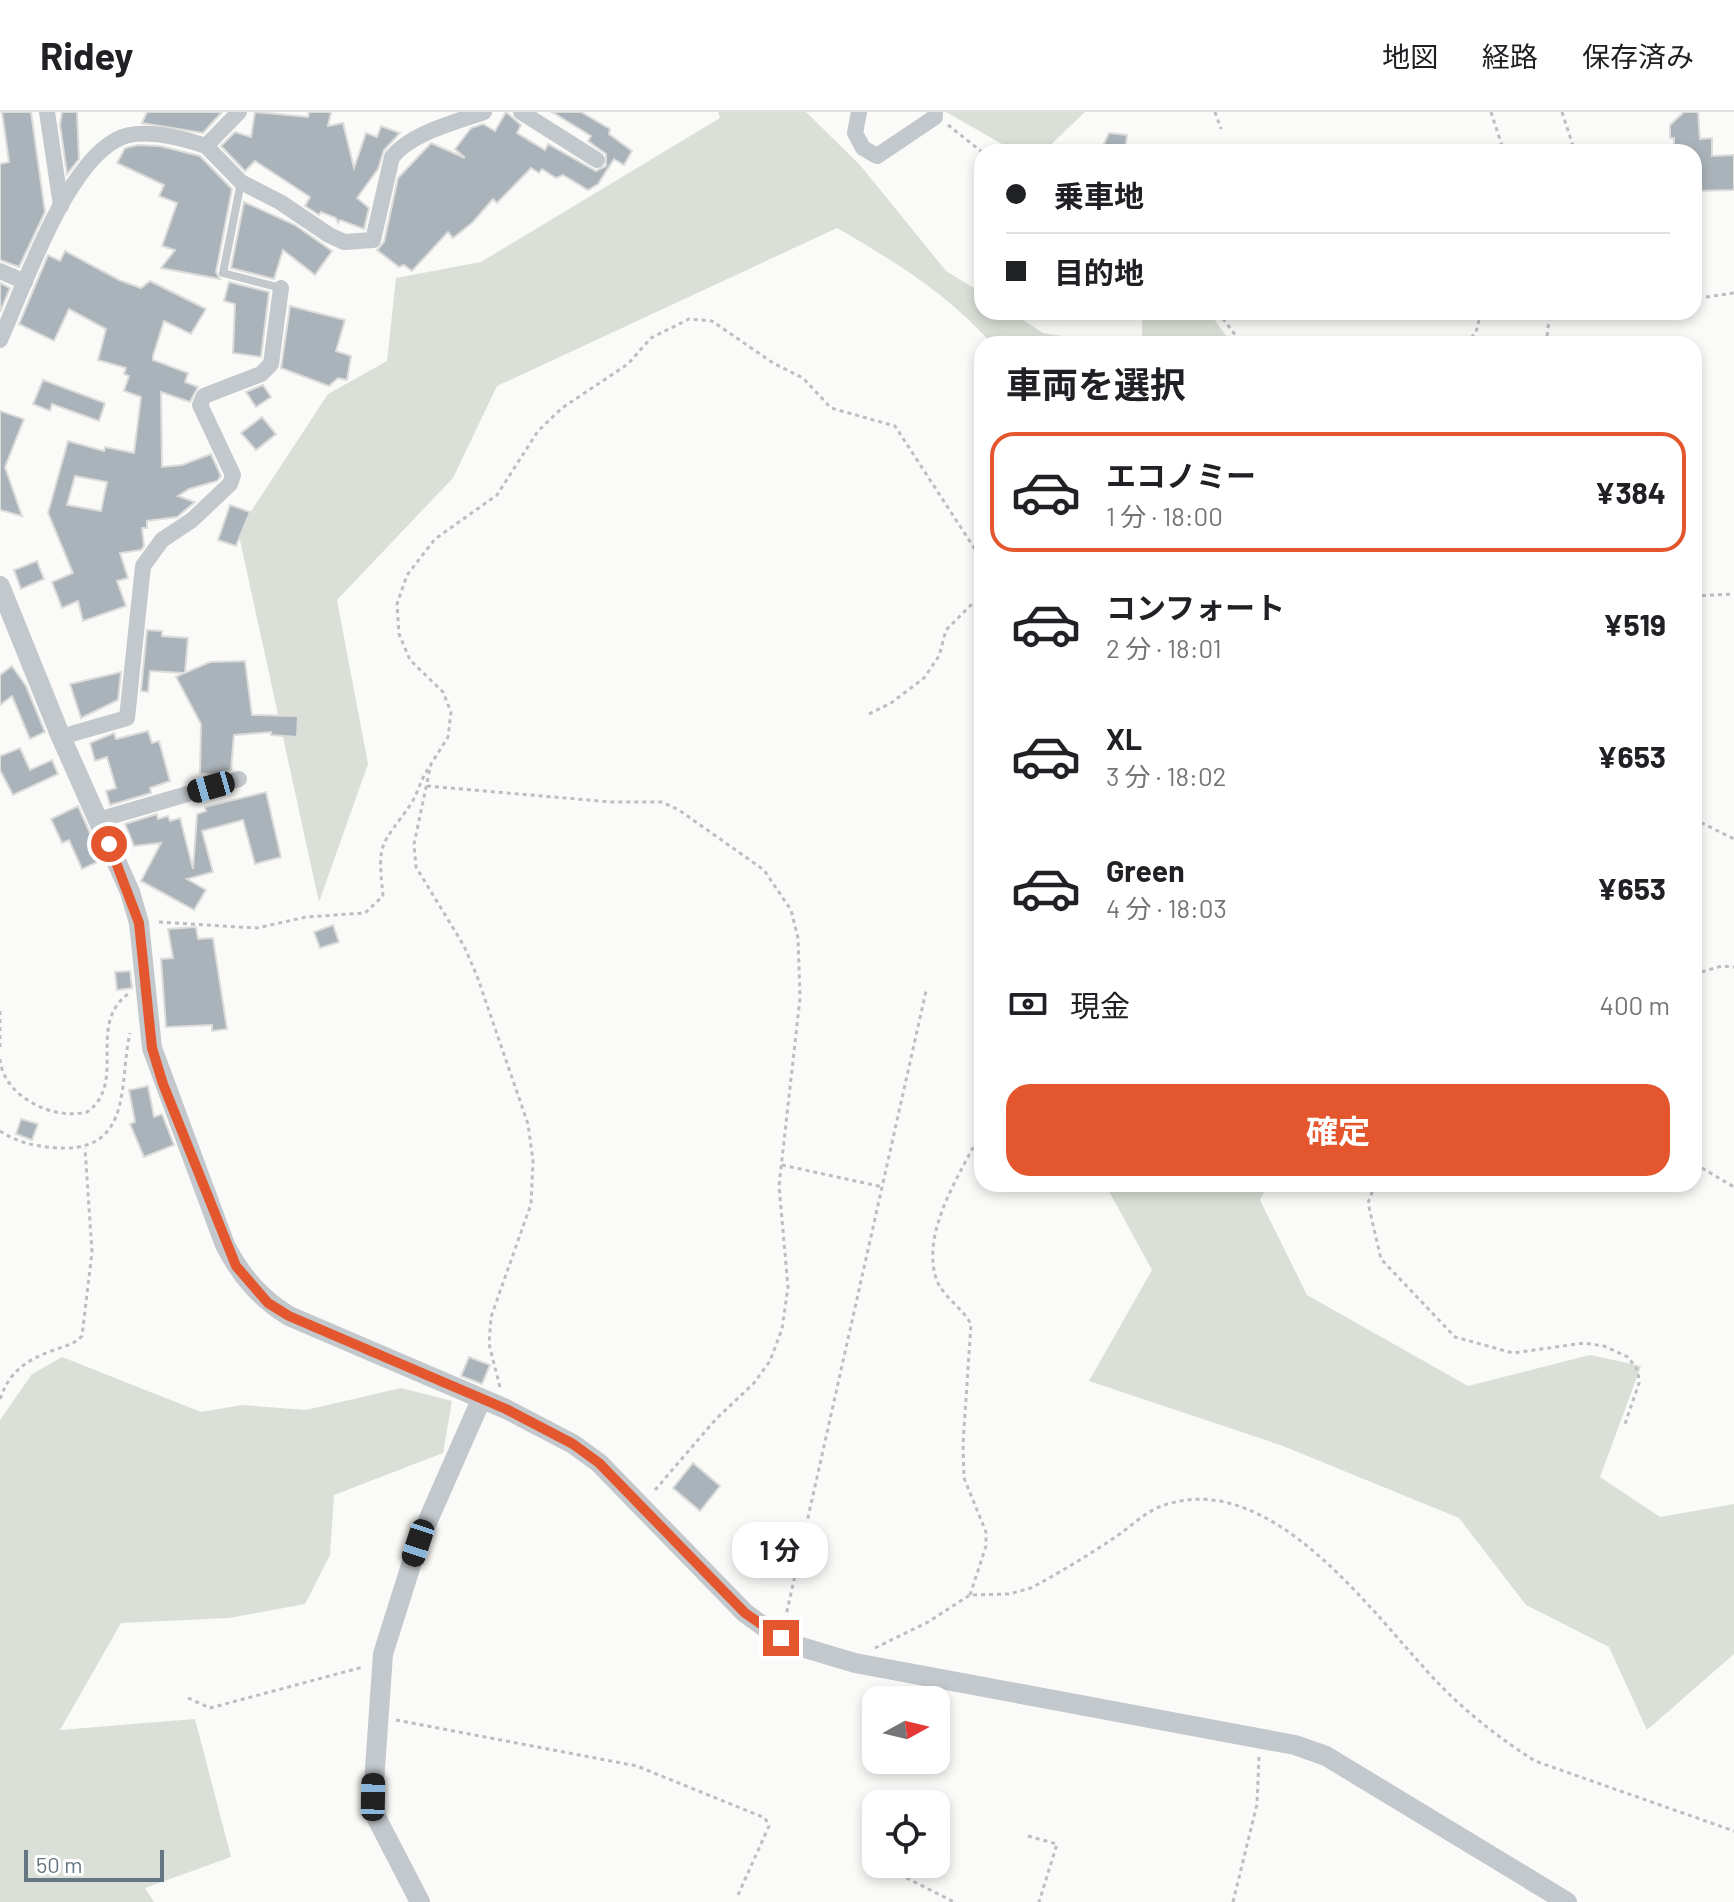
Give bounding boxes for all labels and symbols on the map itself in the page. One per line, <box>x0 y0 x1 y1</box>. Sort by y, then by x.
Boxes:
car <box>185 769 237 805</box>
route start <box>91 826 127 862</box>
car <box>399 1516 437 1570</box>
callout: 1 分 <box>733 1522 829 1578</box>
route end <box>763 1620 799 1656</box>
north arrow <box>862 1686 950 1774</box>
car <box>361 1773 385 1821</box>
scale bar <box>24 1846 164 1882</box>

